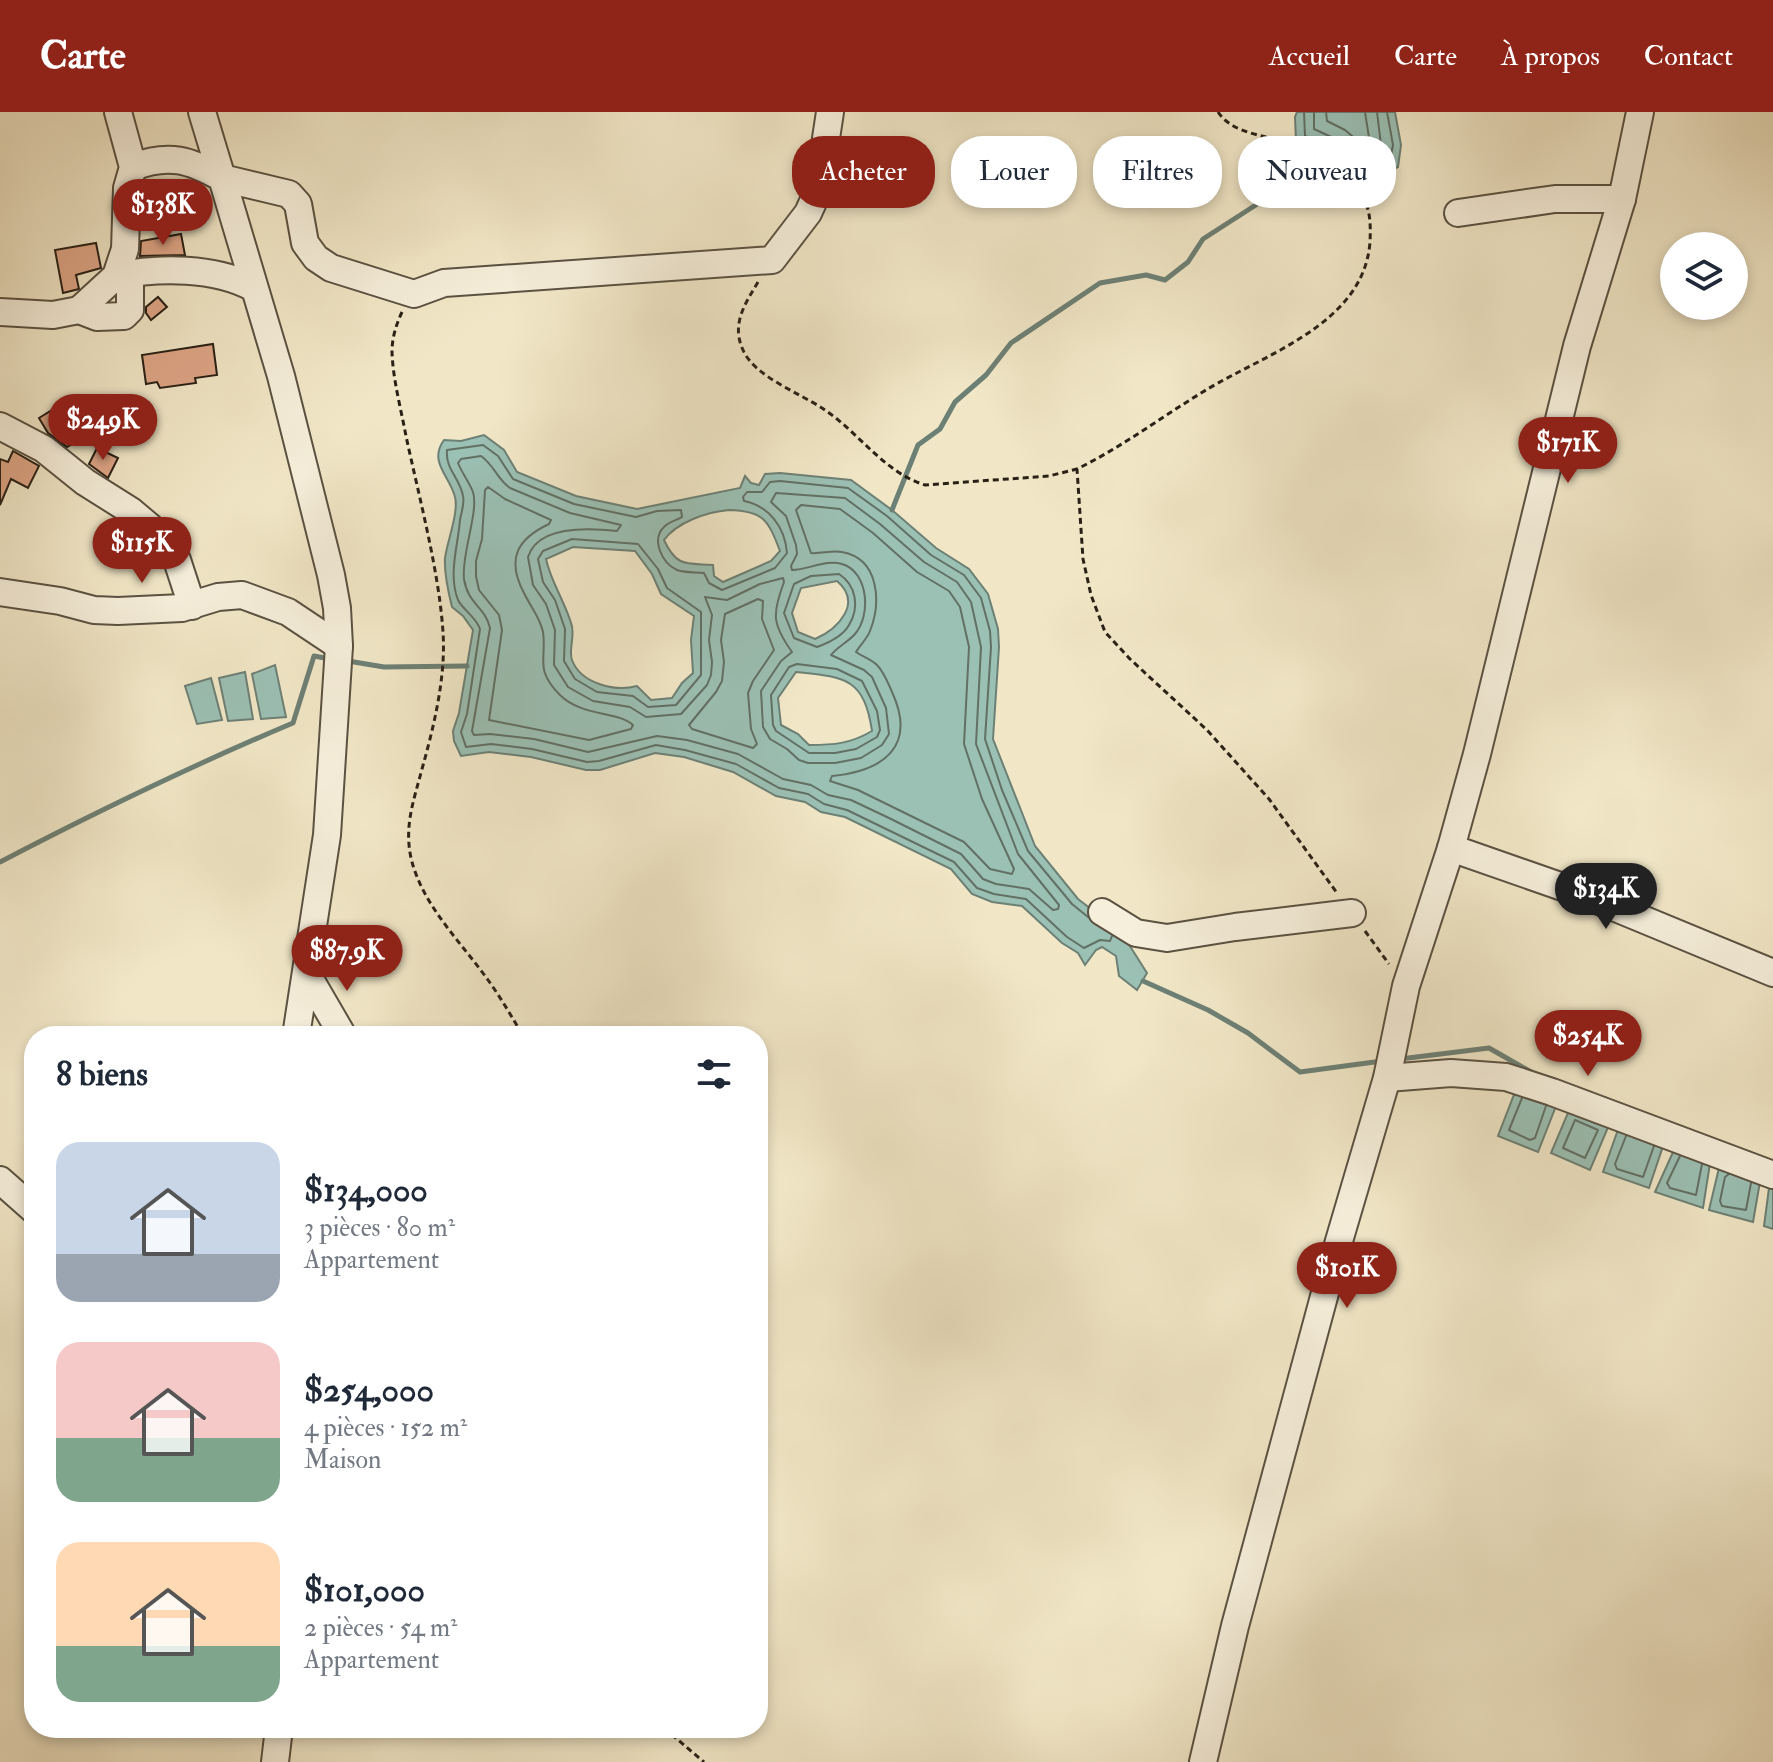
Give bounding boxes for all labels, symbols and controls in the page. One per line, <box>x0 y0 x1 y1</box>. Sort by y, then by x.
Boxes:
text: Carte <box>40 32 126 80</box>
text: Accueil <box>1269 39 1350 74</box>
text: Carte <box>1394 39 1457 74</box>
text: À propos <box>1501 39 1600 74</box>
text: Contact <box>1644 39 1733 74</box>
chip: Acheter <box>792 136 935 208</box>
chip: Louer <box>951 136 1077 208</box>
chip: Filtres <box>1093 136 1222 208</box>
chip: Nouveau <box>1238 136 1396 208</box>
pin: $138K <box>107 179 219 247</box>
text: $138K <box>131 189 195 221</box>
map controls <box>1660 232 1748 320</box>
button: layers <box>1660 232 1748 320</box>
pin: $249K <box>47 394 159 462</box>
text: $249K <box>66 404 140 436</box>
pin: $171K <box>1512 417 1624 485</box>
text: $171K <box>1536 427 1600 459</box>
pin: $115K <box>86 517 198 585</box>
text: $115K <box>111 527 173 559</box>
pin: $134K <box>1550 863 1662 931</box>
text: $134K <box>1573 873 1639 905</box>
pin: $87.9K <box>282 925 412 993</box>
text: $87.9K <box>310 935 384 967</box>
pin: $254K <box>1532 1010 1644 1078</box>
text: $254K <box>1553 1020 1623 1052</box>
icon: filters <box>692 1052 736 1096</box>
text: 8 biens <box>56 1053 148 1096</box>
text: $134,000 <box>304 1169 428 1212</box>
icon: home <box>120 1174 216 1270</box>
text: 3 pièces · 80 m² <box>304 1212 455 1244</box>
pin: $101K <box>1291 1242 1403 1310</box>
text: Appartement <box>304 1244 439 1276</box>
text: $101K <box>1315 1252 1379 1284</box>
text: $254,000 <box>304 1369 434 1412</box>
icon: home <box>120 1374 216 1470</box>
text: 4 pièces · 152 m² <box>304 1412 467 1444</box>
text: Maison <box>304 1444 381 1476</box>
text: $101,000 <box>304 1569 425 1612</box>
icon: home <box>120 1574 216 1670</box>
text: 2 pièces · 54 m² <box>304 1612 457 1644</box>
text: Appartement <box>304 1644 439 1676</box>

